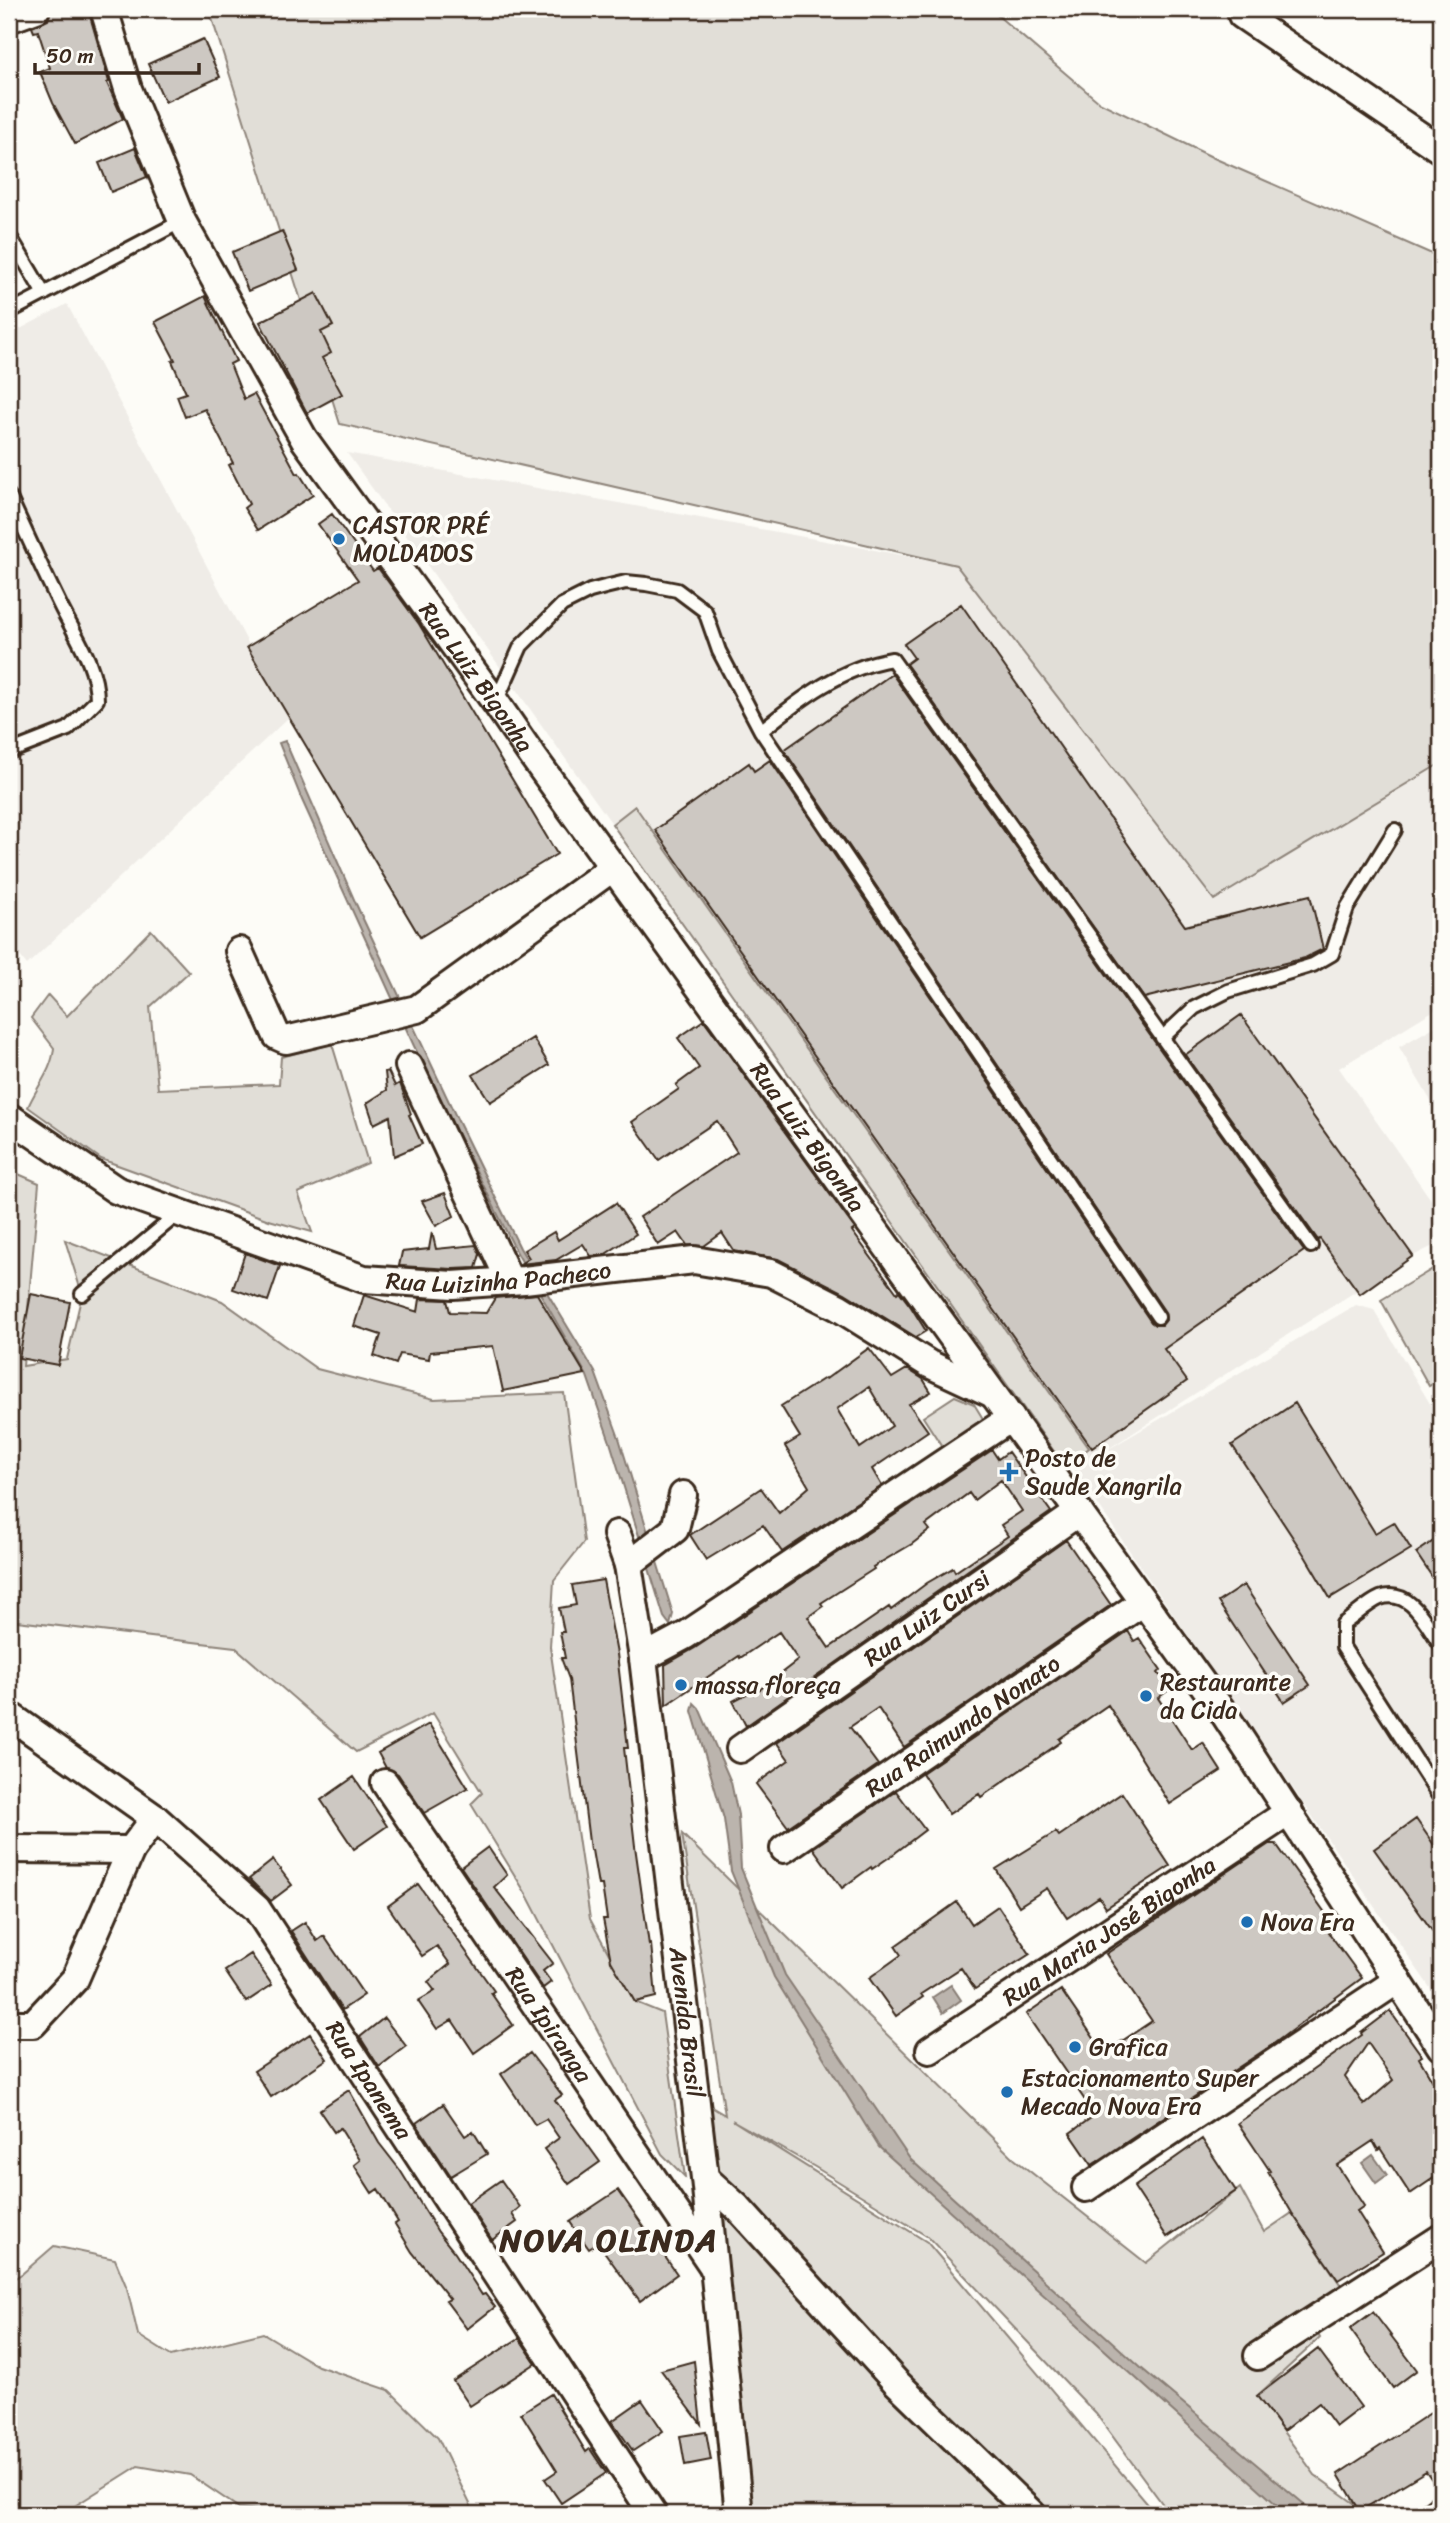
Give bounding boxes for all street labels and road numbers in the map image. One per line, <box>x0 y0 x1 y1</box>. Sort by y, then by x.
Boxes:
street label: Rua Luiz Bigonha <box>408 593 545 761</box>
street label: Rua Luiz Bigonha <box>739 1053 877 1222</box>
street label: Rua Luizinha Pacheco <box>385 1249 613 1306</box>
street label: Rua Luiz Cursi <box>854 1559 1000 1678</box>
street label: Rua Raimundo Nonato <box>856 1643 1070 1809</box>
street label: Rua Maria José Bigonha <box>994 1845 1225 2018</box>
street label: Avenida Brasil <box>657 1944 716 2101</box>
street label: Rua Ipiranga <box>494 1958 604 2093</box>
street label: Rua Ipanema <box>314 2012 424 2149</box>

